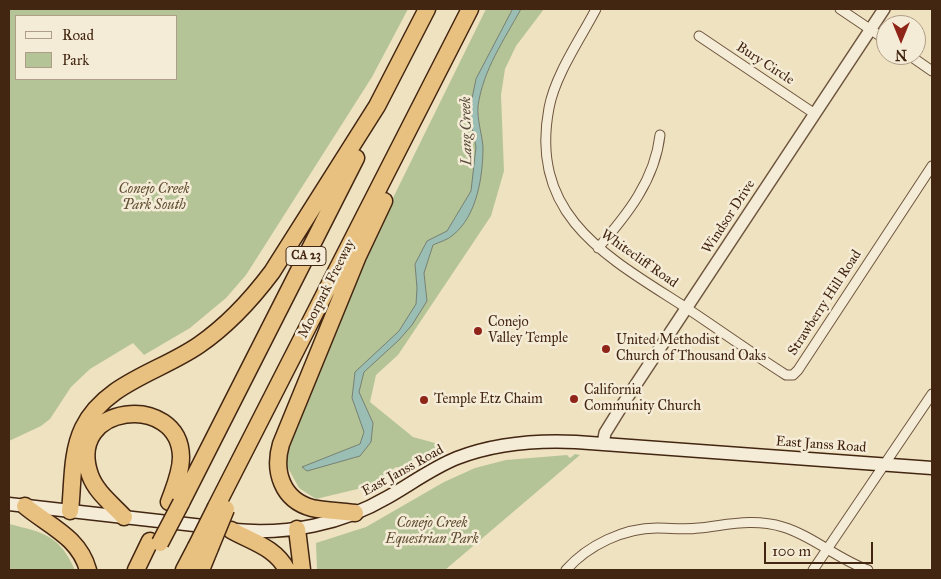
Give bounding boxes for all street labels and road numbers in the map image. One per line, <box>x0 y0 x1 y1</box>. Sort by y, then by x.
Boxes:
street label: Bury Circle <box>733 39 797 89</box>
street label: Windsor Drive <box>699 177 759 257</box>
street label: Whitecliff Road <box>597 226 681 292</box>
street label: Moorpark Freeway <box>295 237 359 341</box>
road number: CA 23 <box>286 247 326 266</box>
street label: Strawberry Hill Road <box>785 247 865 359</box>
street label: East Janss Road <box>775 433 867 457</box>
street label: East Janss Road <box>359 442 447 500</box>

